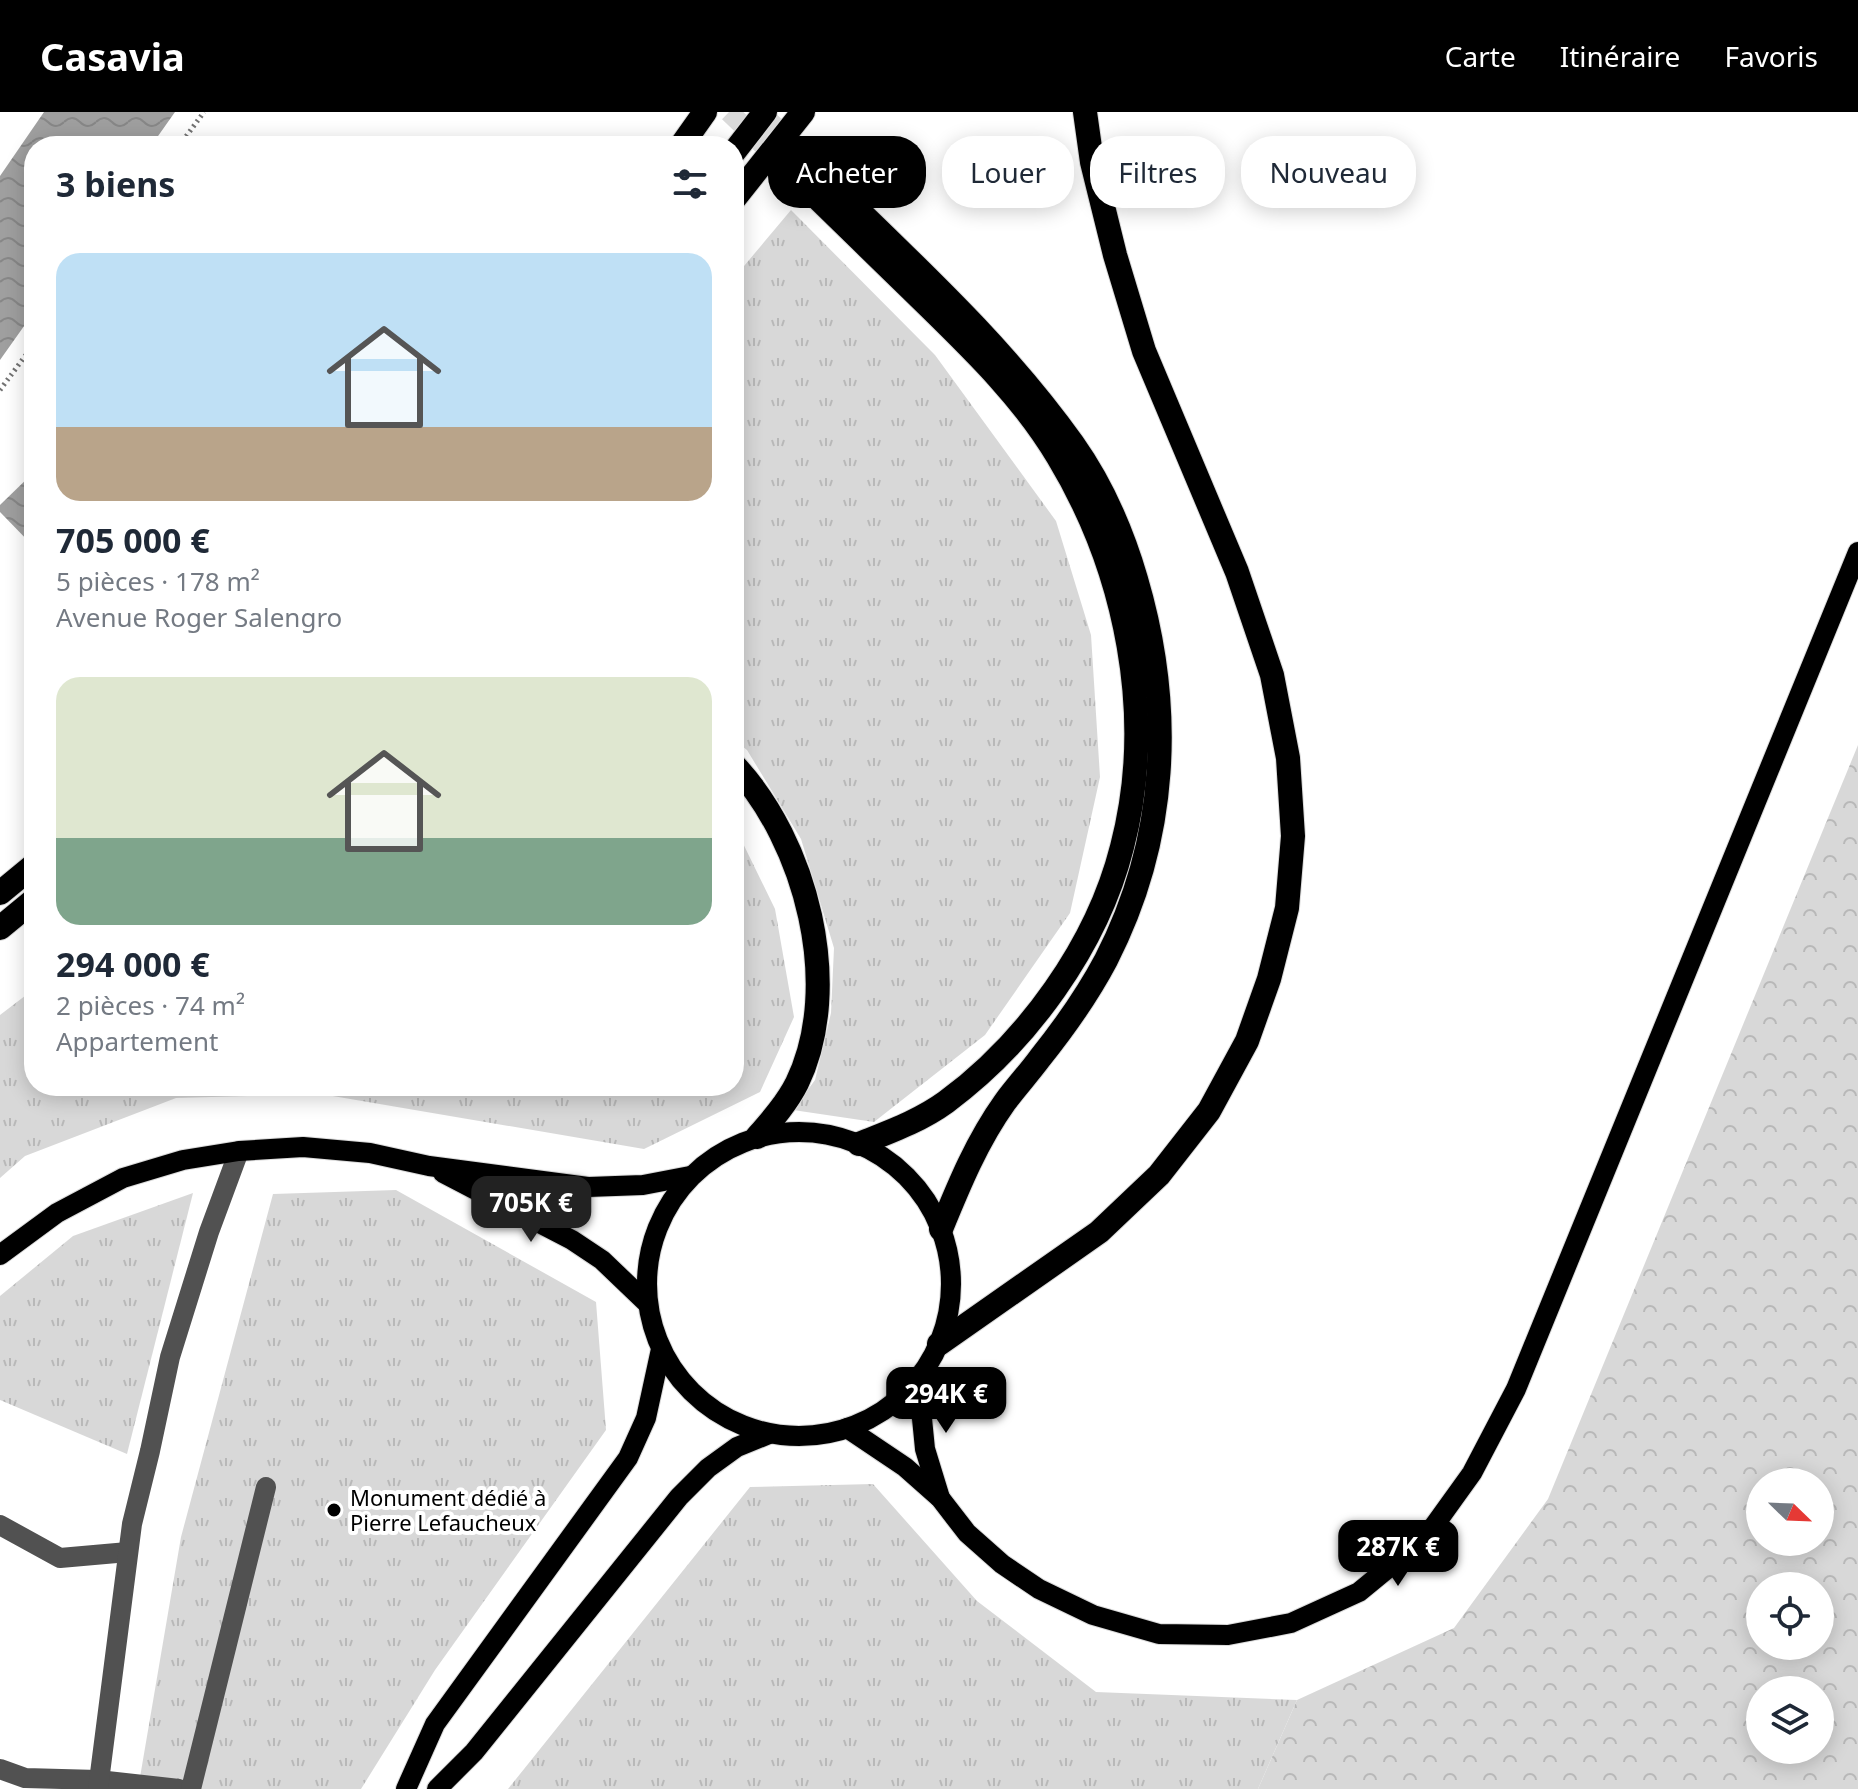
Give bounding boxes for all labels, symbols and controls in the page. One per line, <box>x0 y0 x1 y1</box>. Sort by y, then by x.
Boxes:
text: Casavia <box>40 30 185 82</box>
text: Carte <box>1445 37 1516 75</box>
text: Itinéraire <box>1560 37 1680 75</box>
text: Favoris <box>1724 37 1818 75</box>
chip: Acheter <box>768 136 926 208</box>
chip: Louer <box>942 136 1074 208</box>
chip: Filtres <box>1090 136 1225 208</box>
chip: Nouveau <box>1241 136 1416 208</box>
text: 3 biens <box>56 161 175 207</box>
icon: filters <box>668 162 712 206</box>
icon: home <box>312 305 456 449</box>
text: 705 000 € <box>56 517 210 563</box>
text: 5 pièces · 178 m² <box>56 563 260 599</box>
text: Avenue Roger Salengro <box>56 599 342 635</box>
icon: home <box>312 729 456 873</box>
text: 294 000 € <box>56 941 210 987</box>
text: 2 pièces · 74 m² <box>56 987 245 1023</box>
text: Appartement <box>56 1023 218 1059</box>
pin: 705K € <box>466 1176 596 1244</box>
text: 705K € <box>489 1184 573 1220</box>
pin: 294K € <box>881 1367 1011 1435</box>
text: 294K € <box>904 1375 988 1411</box>
north arrow <box>1746 1468 1834 1556</box>
map controls <box>1746 1468 1834 1764</box>
place label: Monument dédié à Pierre Lefaucheux <box>350 1482 546 1537</box>
marker: Monument dédié à Pierre Lefaucheux <box>325 1501 343 1519</box>
pin: 287K € <box>1333 1520 1463 1588</box>
text: 287K € <box>1356 1528 1440 1564</box>
button: locate <box>1746 1572 1834 1660</box>
button: layers <box>1746 1676 1834 1764</box>

